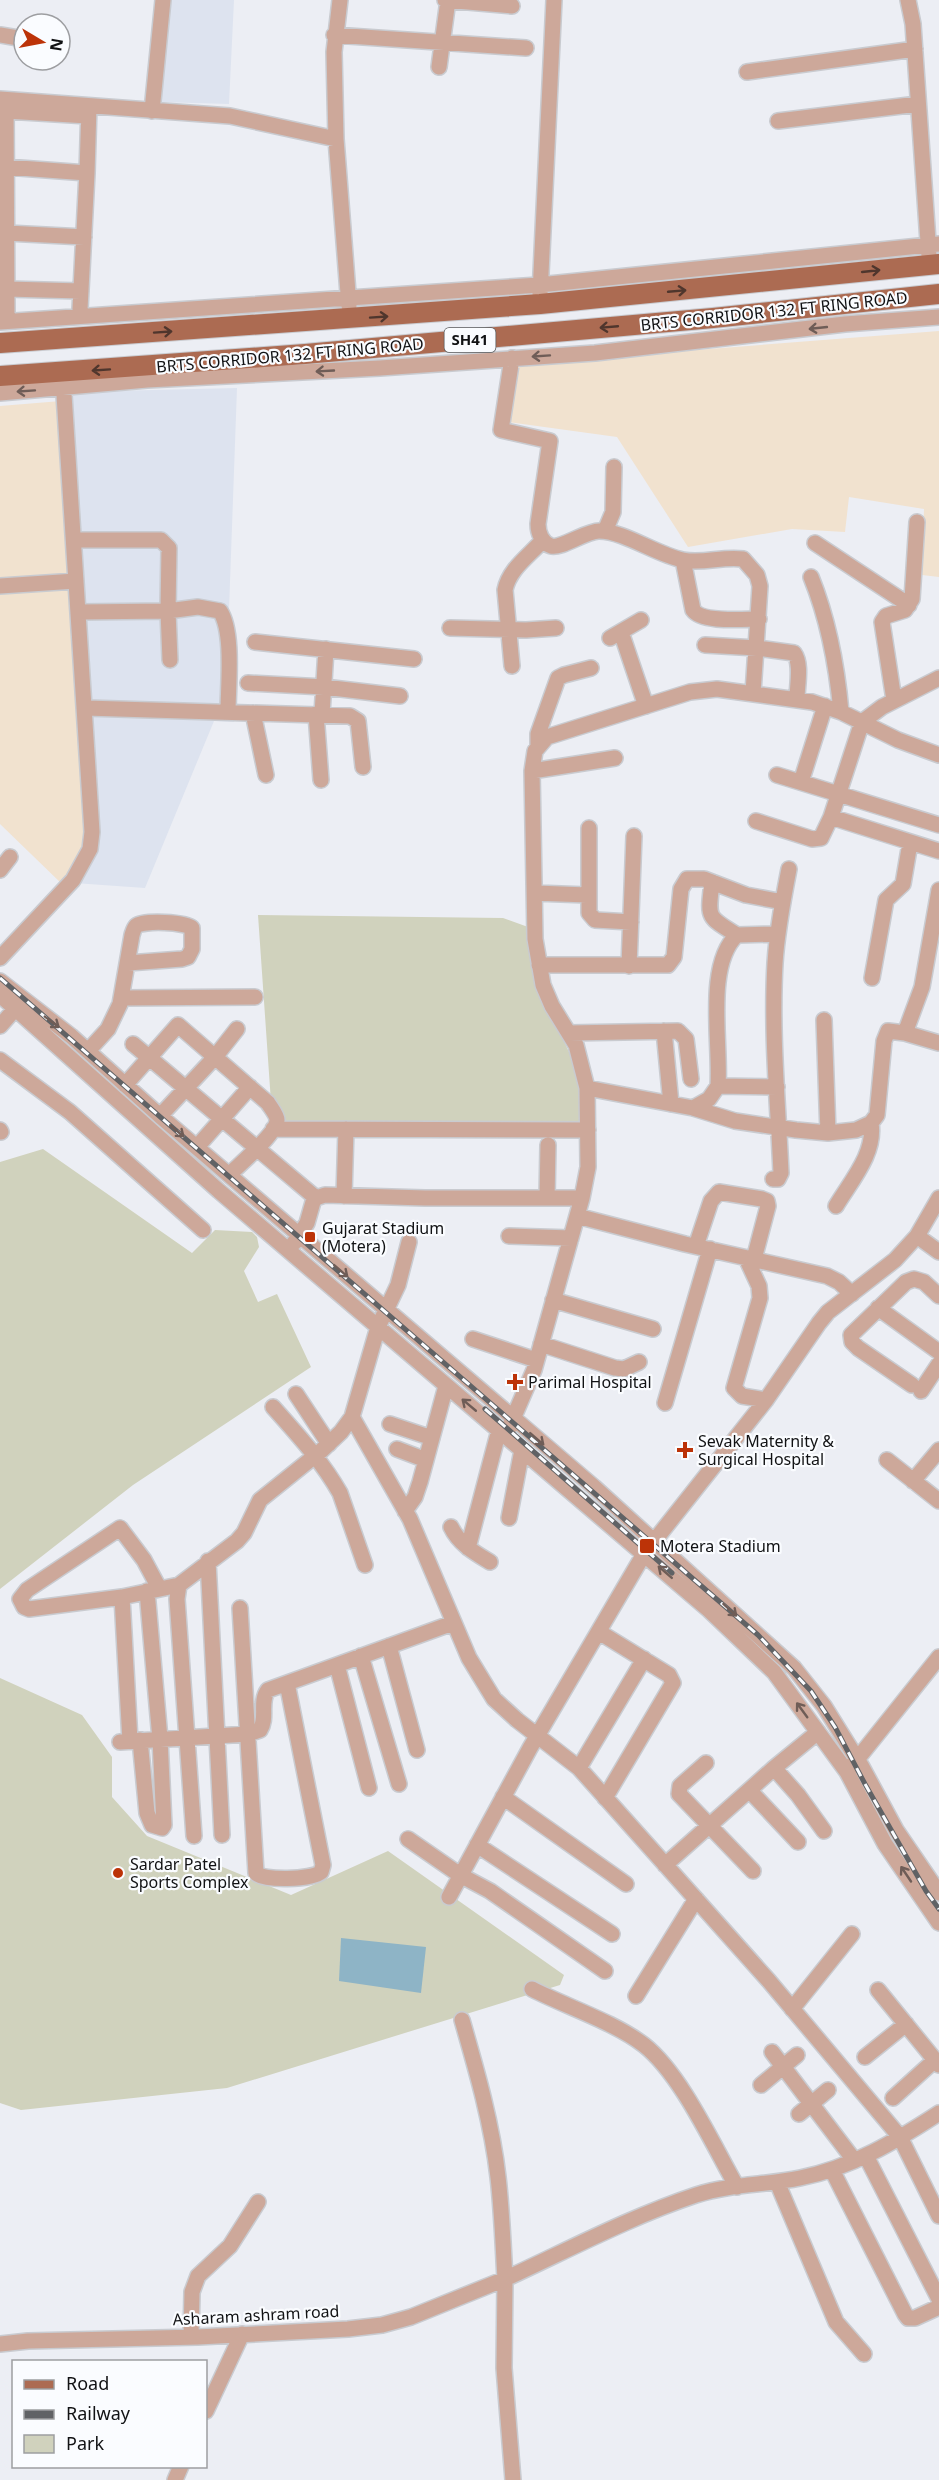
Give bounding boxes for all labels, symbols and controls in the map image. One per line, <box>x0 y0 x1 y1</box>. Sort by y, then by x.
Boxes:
north arrow <box>12 12 72 72</box>
text: N <box>45 36 69 53</box>
one-way arrow <box>861 265 881 276</box>
one-way arrow <box>667 285 687 296</box>
street label: BRTS CORRIDOR 132 FT RING ROAD <box>639 286 909 336</box>
one-way arrow <box>368 311 388 322</box>
one-way arrow <box>600 322 620 333</box>
one-way arrow <box>809 322 828 333</box>
one-way arrow <box>153 327 173 338</box>
road number: SH41 <box>444 328 496 352</box>
street label: BRTS CORRIDOR 132 FT RING ROAD <box>155 332 425 378</box>
one-way arrow <box>531 351 551 362</box>
one-way arrow <box>91 365 111 376</box>
one-way arrow <box>316 365 335 376</box>
one-way arrow <box>16 386 36 397</box>
one-way arrow <box>43 1016 59 1028</box>
one-way arrow <box>169 1124 185 1137</box>
place label: Gujarat Stadium (Motera) <box>322 1217 444 1257</box>
marker: Gujarat Stadium (Motera) <box>303 1230 317 1244</box>
one-way arrow <box>333 1265 349 1278</box>
place label: Parimal Hospital <box>528 1371 652 1393</box>
marker: Parimal Hospital <box>506 1373 524 1391</box>
one-way arrow <box>462 1398 477 1412</box>
place label: Sevak Maternity & Surgical Hospital <box>698 1430 834 1470</box>
one-way arrow <box>529 1432 544 1446</box>
marker: Sevak Maternity & Surgical Hospital <box>676 1441 694 1459</box>
place label: Motera Stadium <box>660 1535 781 1557</box>
marker: Motera Stadium <box>638 1537 656 1555</box>
one-way arrow <box>657 1566 673 1579</box>
one-way arrow <box>723 1603 738 1617</box>
one-way arrow <box>796 1703 808 1719</box>
place label: Sardar Patel Sports Complex <box>130 1853 249 1893</box>
marker: Sardar Patel Sports Complex <box>111 1866 125 1880</box>
one-way arrow <box>900 1867 912 1883</box>
street label: Asharam ashram road <box>172 2300 340 2330</box>
legend <box>12 2360 207 2468</box>
text: Road <box>66 2371 109 2395</box>
text: Railway <box>66 2401 131 2425</box>
text: Park <box>66 2431 104 2455</box>

